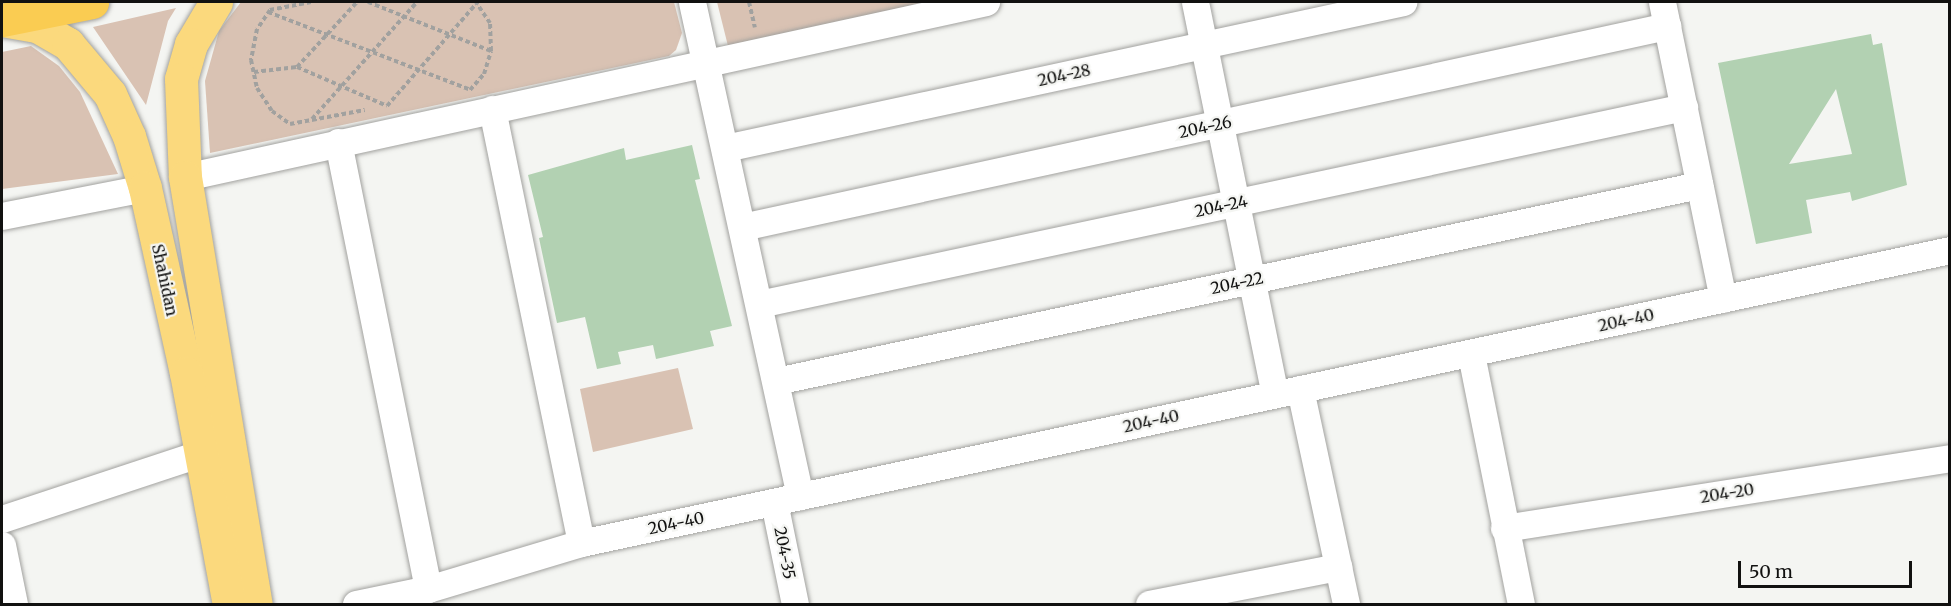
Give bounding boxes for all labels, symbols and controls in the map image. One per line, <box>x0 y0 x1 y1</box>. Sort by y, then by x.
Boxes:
street label: 204-28 <box>1036 60 1092 90</box>
street label: 204-26 <box>1177 112 1233 142</box>
street label: 204-24 <box>1193 191 1249 221</box>
street label: Shahidan <box>148 242 182 318</box>
street label: 204-22 <box>1209 268 1265 298</box>
street label: 204-40 <box>1596 305 1656 335</box>
street label: 204-40 <box>1121 406 1181 436</box>
street label: 204-20 <box>1699 479 1755 507</box>
street label: 204-40 <box>646 508 706 538</box>
street label: 204-35 <box>770 525 800 581</box>
scale bar <box>1741 549 1915 587</box>
text: 50 m <box>1749 560 1793 583</box>

